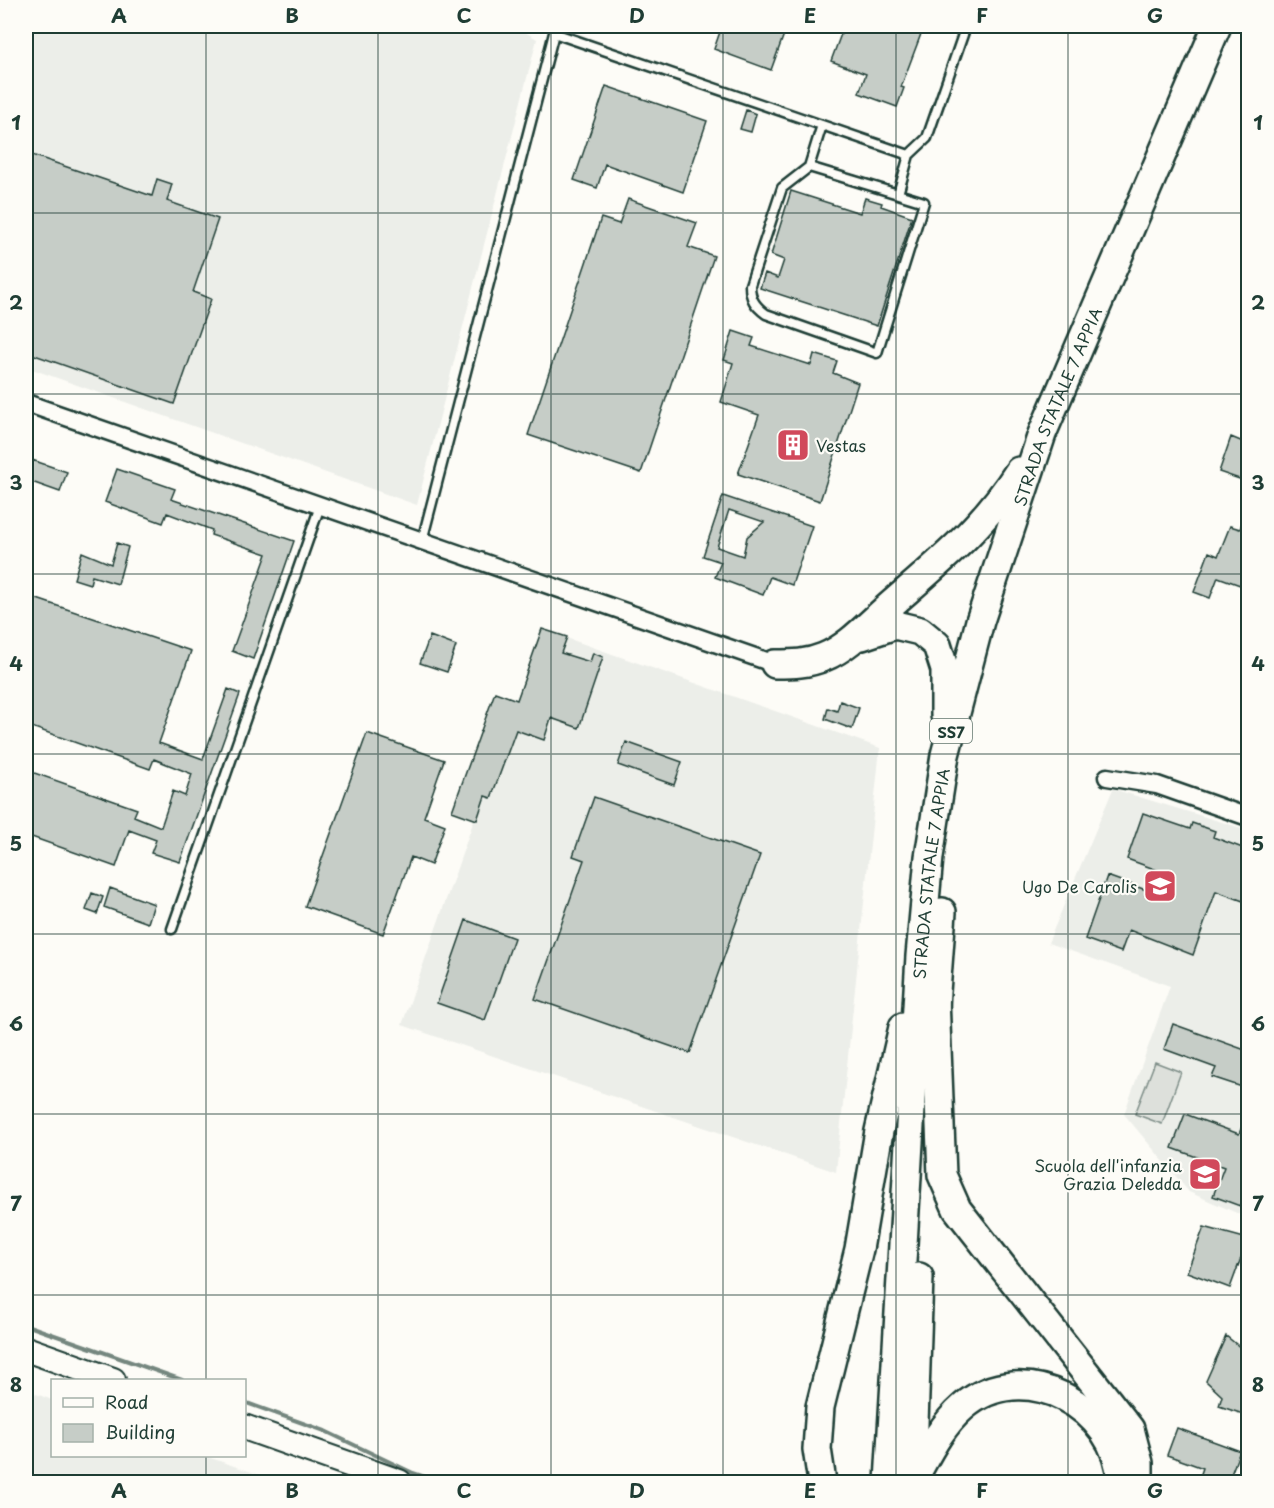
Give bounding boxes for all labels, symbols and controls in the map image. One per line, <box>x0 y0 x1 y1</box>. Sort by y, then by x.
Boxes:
text: A <box>111 0 127 30</box>
text: B <box>285 0 299 30</box>
text: C <box>456 0 472 30</box>
text: D <box>629 0 645 30</box>
text: E <box>804 0 816 30</box>
text: F <box>976 0 988 30</box>
text: G <box>1147 0 1163 30</box>
text: 1 <box>11 107 21 137</box>
text: 1 <box>1253 107 1263 137</box>
text: 2 <box>9 287 23 317</box>
text: 2 <box>1251 287 1265 317</box>
street label: STRADA STATALE 7 APPIA <box>1007 303 1107 509</box>
building icon: Vestas <box>775 427 811 463</box>
place label: Vestas <box>816 433 866 457</box>
text: 3 <box>9 467 23 497</box>
text: 3 <box>1251 467 1265 497</box>
text: 4 <box>9 648 23 678</box>
text: 4 <box>1251 648 1265 678</box>
road number: SS7 <box>930 719 972 743</box>
street label: STRADA STATALE 7 APPIA <box>907 766 955 980</box>
text: 5 <box>10 828 22 858</box>
text: 5 <box>1252 828 1264 858</box>
school or university icon: Ugo De Carolis <box>1142 868 1178 904</box>
place label: Ugo De Carolis <box>1022 874 1137 898</box>
text: 6 <box>9 1008 23 1038</box>
text: 6 <box>1251 1008 1265 1038</box>
place label: Scuola dell'infanzia Grazia Deledda <box>1034 1153 1182 1195</box>
school or university icon: Scuola dell'infanzia Grazia Deledda <box>1187 1156 1223 1192</box>
text: 7 <box>10 1188 22 1218</box>
text: 7 <box>1252 1188 1264 1218</box>
text: 8 <box>10 1369 22 1399</box>
text: 8 <box>1252 1369 1264 1399</box>
legend <box>51 1379 246 1457</box>
text: Road <box>105 1388 149 1415</box>
text: Building <box>105 1418 175 1445</box>
text: A <box>111 1475 127 1505</box>
text: B <box>285 1475 299 1505</box>
text: C <box>456 1475 472 1505</box>
text: D <box>629 1475 645 1505</box>
text: E <box>804 1475 816 1505</box>
text: F <box>976 1475 988 1505</box>
text: G <box>1147 1475 1163 1505</box>

